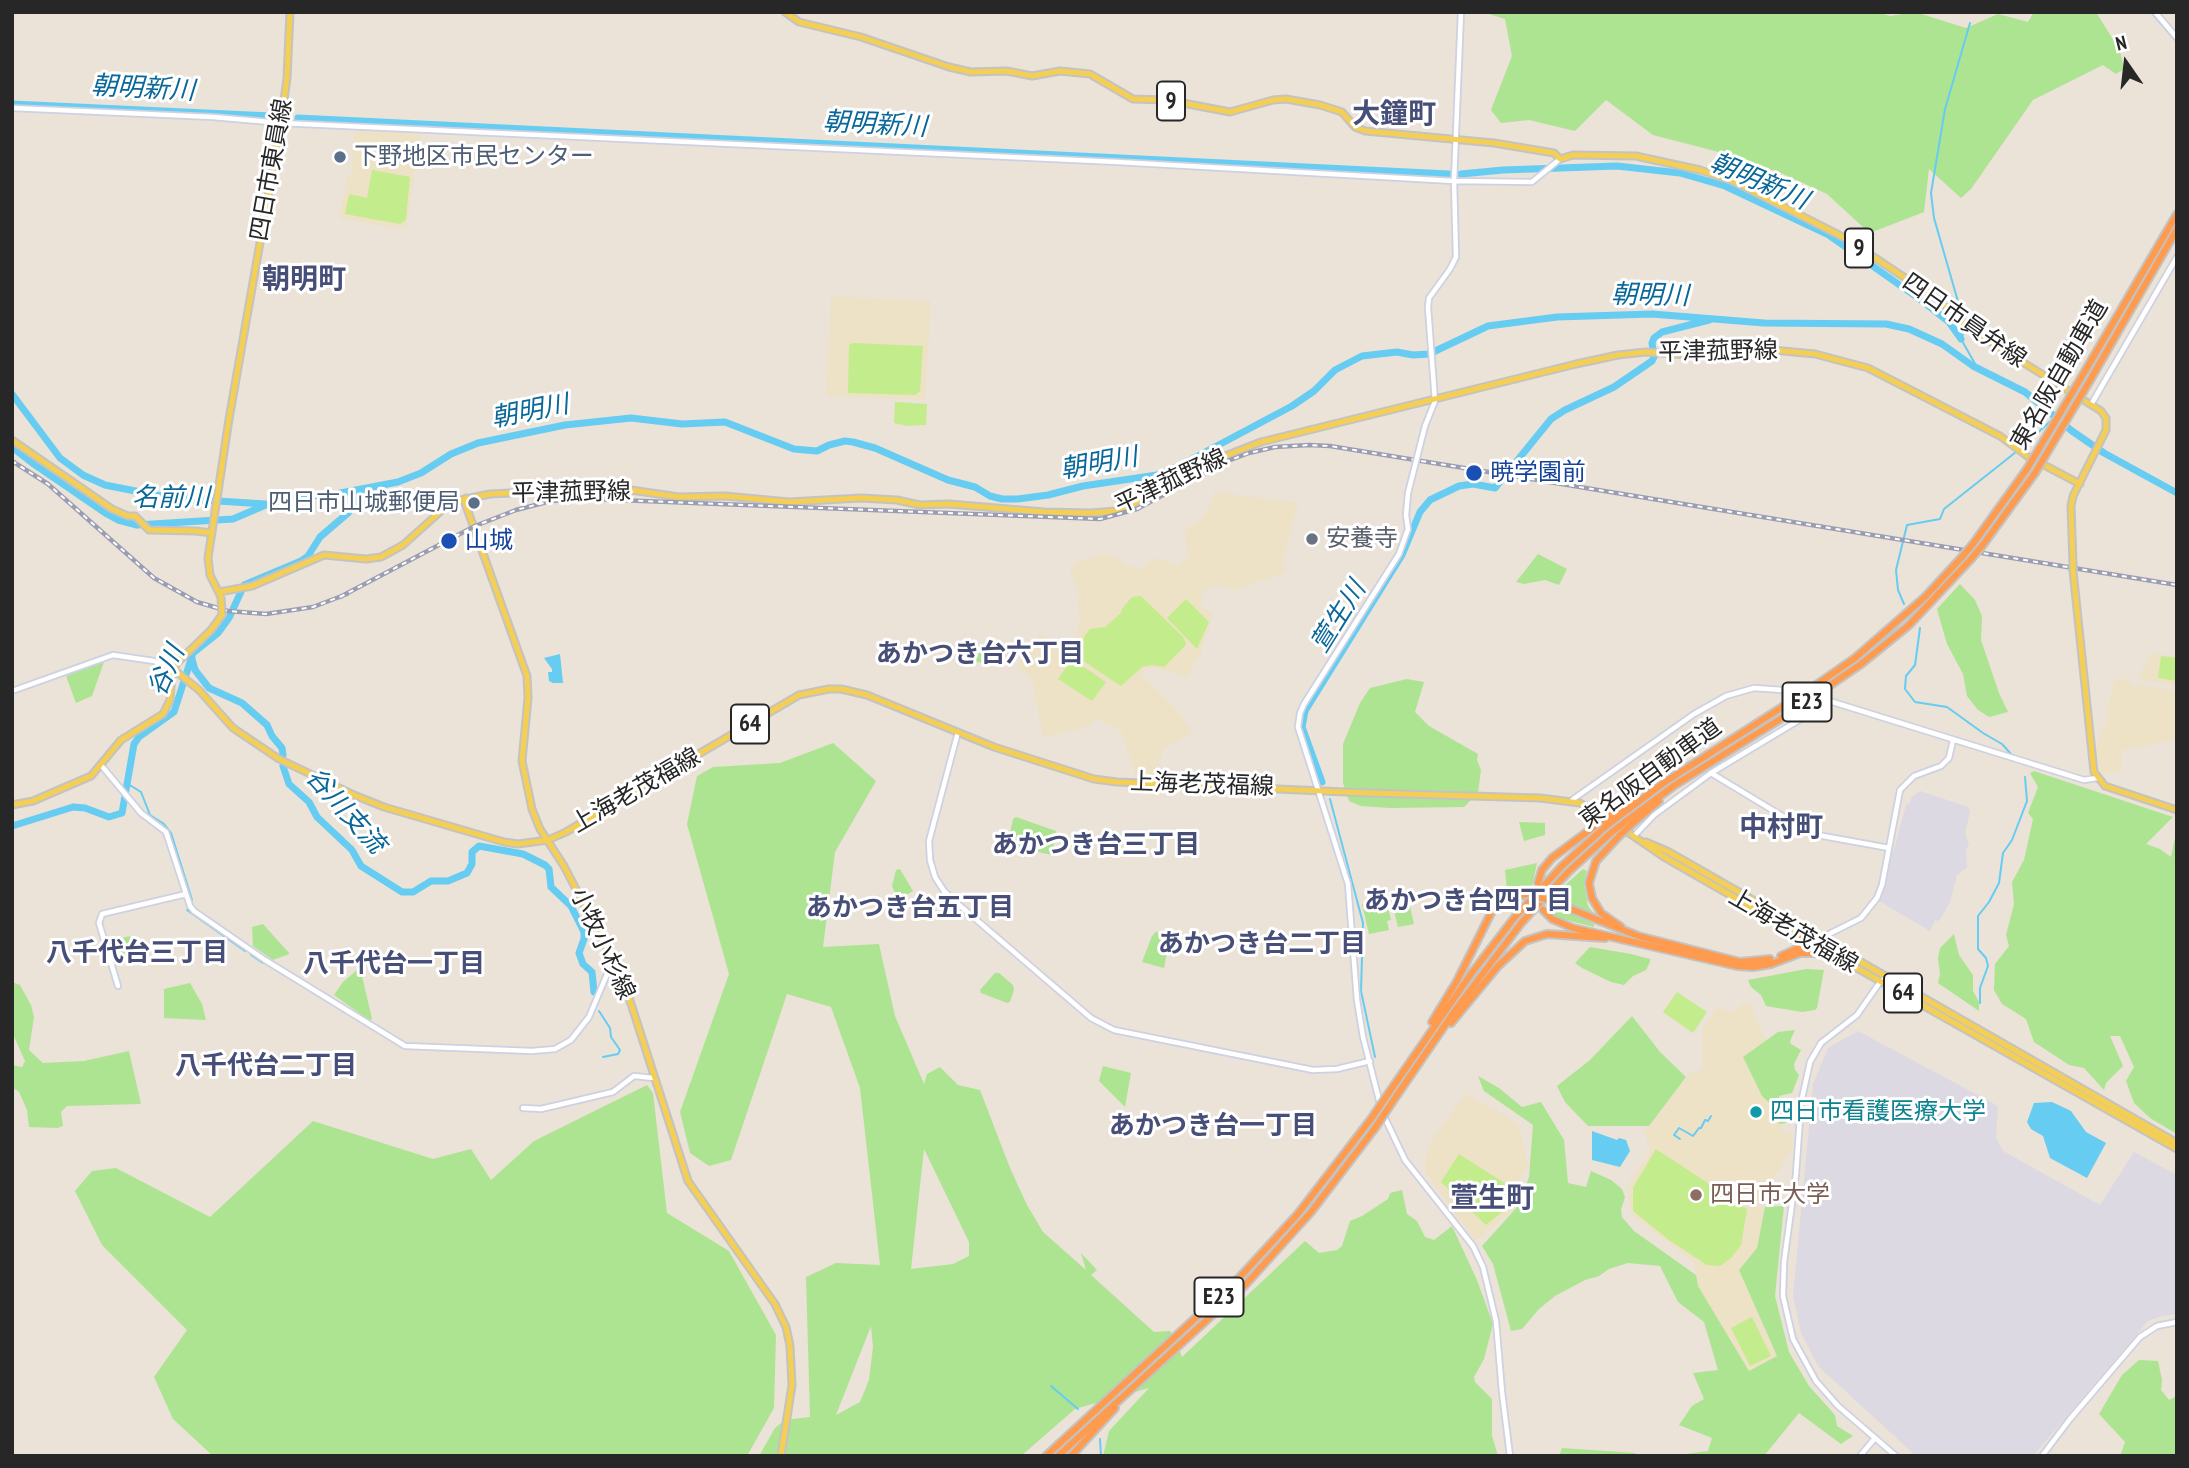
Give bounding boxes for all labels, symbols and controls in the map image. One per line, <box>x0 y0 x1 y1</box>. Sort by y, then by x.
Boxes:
north arrow <box>2091 28 2161 98</box>
text: N <box>2113 30 2129 56</box>
water label: 朝明新川 <box>90 71 196 107</box>
road number: 9 <box>1157 82 1185 120</box>
street label: 四日市東員線 <box>245 97 299 243</box>
district label: 大鐘町 <box>1352 98 1436 132</box>
water label: 朝明新川 <box>822 107 928 143</box>
place label: 下野地区市民センター <box>354 143 594 171</box>
water label: 朝明新川 <box>1705 147 1813 217</box>
marker: 下野地区市民センター <box>332 149 348 165</box>
road number: 9 <box>1845 229 1873 268</box>
district label: 朝明町 <box>262 263 346 297</box>
street label: 四日市員弁線 <box>1897 268 2031 374</box>
water label: 朝明川 <box>1611 280 1689 312</box>
street label: 東名阪自動車道 <box>2006 295 2114 455</box>
street label: 平津菰野線 <box>1658 337 1778 367</box>
water label: 朝明川 <box>489 389 571 435</box>
water label: 朝明川 <box>1058 442 1140 486</box>
street label: 平津菰野線 <box>1111 444 1231 520</box>
place label: 暁学園前 <box>1490 459 1586 487</box>
marker: 暁学園前 <box>1464 463 1484 483</box>
street label: 平津菰野線 <box>511 478 631 508</box>
water label: 名前川 <box>132 483 210 515</box>
place label: 四日市山城郵便局 <box>268 489 460 517</box>
marker: 四日市山城郵便局 <box>466 495 482 511</box>
place label: 安養寺 <box>1326 525 1398 553</box>
place label: 山城 <box>465 527 513 555</box>
marker: 山城 <box>439 531 459 551</box>
marker: 安養寺 <box>1304 531 1320 547</box>
water label: 萱生川 <box>1305 576 1373 658</box>
district label: あかつき台六丁目 <box>876 639 1084 671</box>
water label: 谷川 <box>142 641 192 701</box>
road number: E23 <box>1783 682 1832 722</box>
road number: 64 <box>731 704 769 744</box>
street label: 東名阪自動車道 <box>1575 713 1727 835</box>
street label: 上海老茂福線 <box>566 743 706 839</box>
water label: 谷川支流 <box>299 762 391 860</box>
street label: 上海老茂福線 <box>1130 768 1274 802</box>
district label: 中村町 <box>1739 811 1823 845</box>
district label: あかつき台三丁目 <box>992 830 1200 862</box>
street label: 上海老茂福線 <box>1723 883 1863 979</box>
street label: 小牧小杉線 <box>564 884 640 1004</box>
district label: あかつき台四丁目 <box>1364 886 1572 918</box>
district label: あかつき台五丁目 <box>806 893 1014 925</box>
district label: あかつき台二丁目 <box>1158 929 1366 961</box>
district label: 八千代台三丁目 <box>46 938 228 970</box>
district label: 八千代台一丁目 <box>303 949 485 981</box>
road number: 64 <box>1884 974 1922 1012</box>
district label: 八千代台二丁目 <box>175 1051 357 1083</box>
place label: 四日市看護医療大学 <box>1770 1098 1986 1126</box>
marker: 四日市看護医療大学 <box>1748 1104 1764 1120</box>
district label: あかつき台一丁目 <box>1109 1111 1317 1143</box>
place label: 四日市大学 <box>1710 1181 1830 1209</box>
district label: 萱生町 <box>1450 1182 1534 1216</box>
marker: 四日市大学 <box>1688 1187 1704 1203</box>
road number: E23 <box>1194 1278 1244 1316</box>

